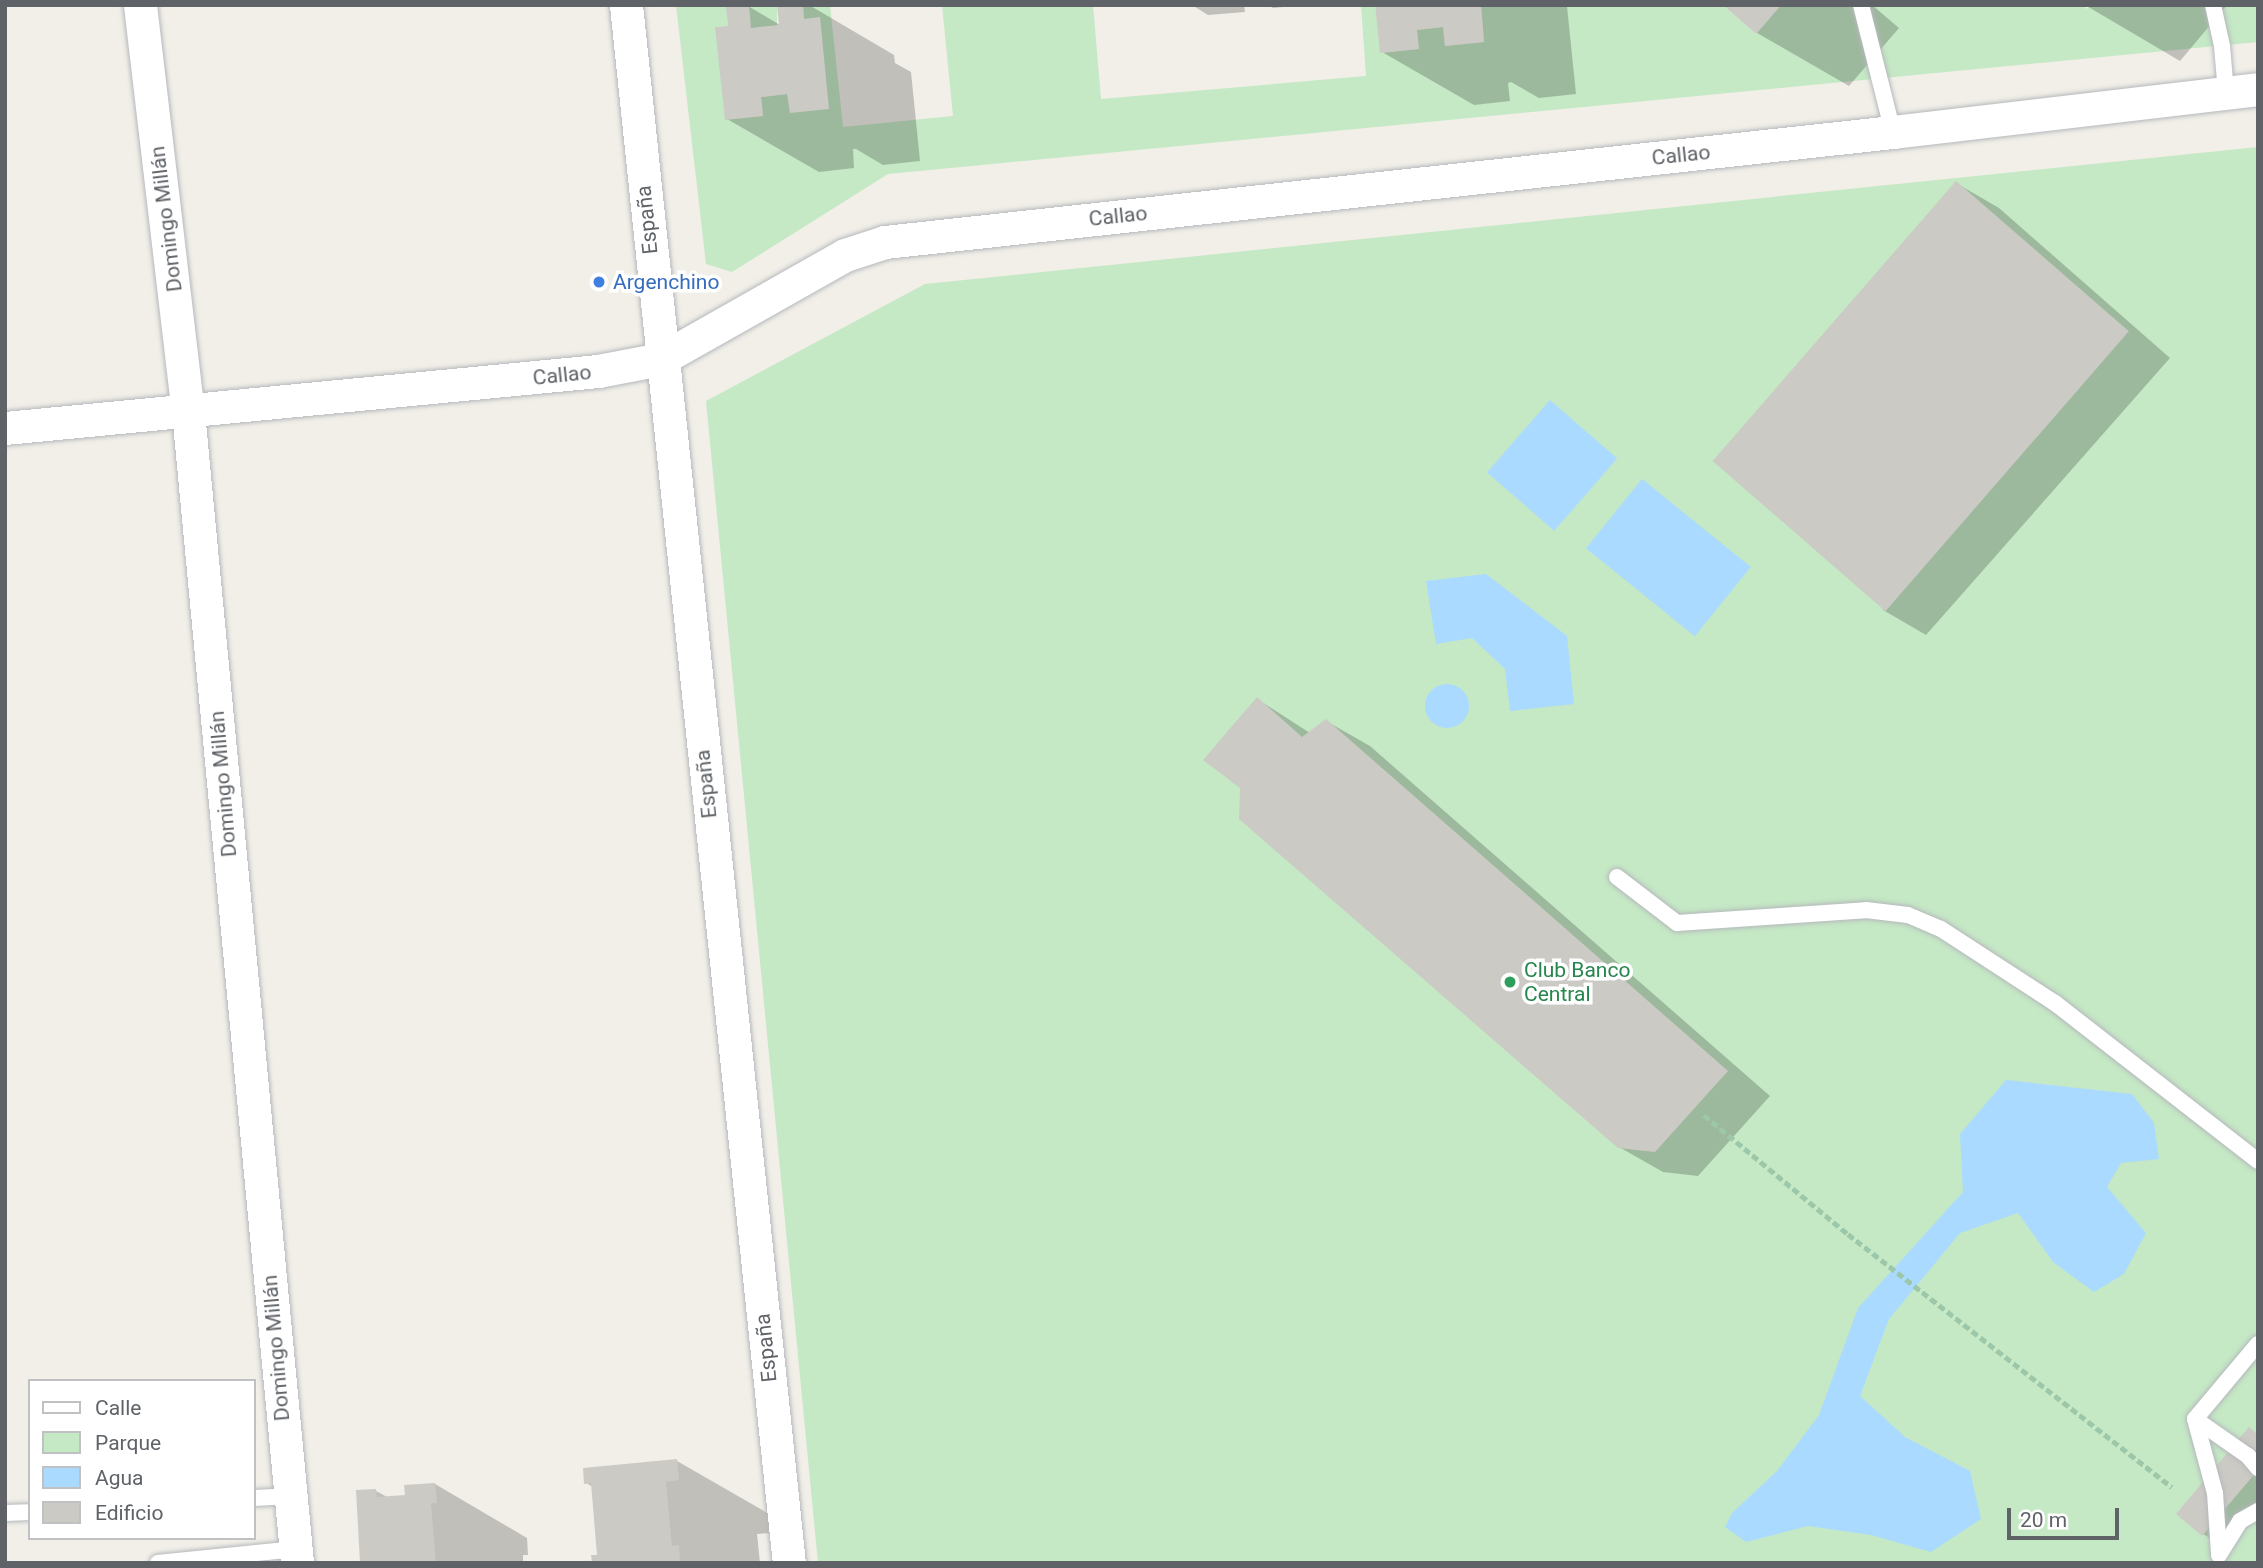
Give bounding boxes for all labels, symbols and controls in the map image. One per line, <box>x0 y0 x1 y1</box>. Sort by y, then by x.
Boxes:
street label: Callao <box>1650 139 1712 171</box>
street label: Domingo Millán <box>145 145 187 293</box>
street label: España <box>631 184 663 256</box>
street label: Callao <box>1087 200 1149 232</box>
place label: Argenchino <box>613 269 719 295</box>
marker: Argenchino <box>591 274 607 290</box>
street label: Callao <box>531 359 593 391</box>
street label: Domingo Millán <box>204 710 242 858</box>
street label: España <box>690 748 722 820</box>
place label: Club Banco Central <box>1524 957 1630 1007</box>
marker: Club Banco Central <box>1502 974 1518 990</box>
street label: Domingo Millán <box>257 1274 295 1422</box>
street label: España <box>750 1312 782 1384</box>
legend <box>28 1379 256 1540</box>
text: Calle <box>95 1396 141 1420</box>
text: Parque <box>95 1431 161 1455</box>
text: Agua <box>95 1466 144 1490</box>
scale bar <box>2011 1494 2123 1538</box>
text: Edificio <box>95 1501 163 1525</box>
text: 20 m <box>2020 1508 2067 1532</box>

